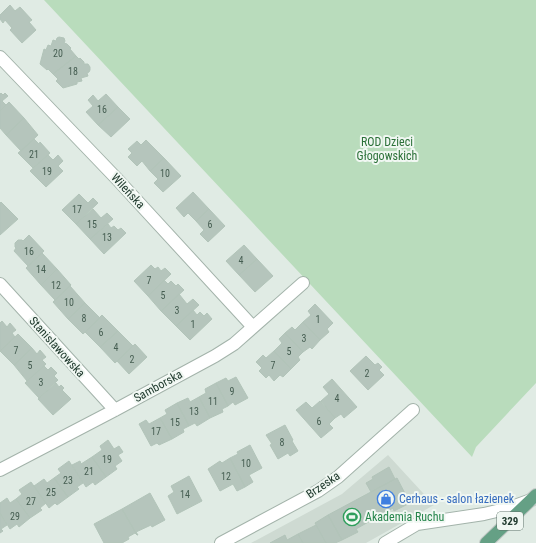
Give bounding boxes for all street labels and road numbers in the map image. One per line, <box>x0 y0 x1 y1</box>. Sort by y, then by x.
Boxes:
street label: Wileńska <box>108 171 148 212</box>
street label: Stanisławowska <box>26 314 88 380</box>
street label: Samborska <box>131 367 185 405</box>
street label: Brzeska <box>303 469 343 501</box>
road number: 329 <box>497 512 523 530</box>

